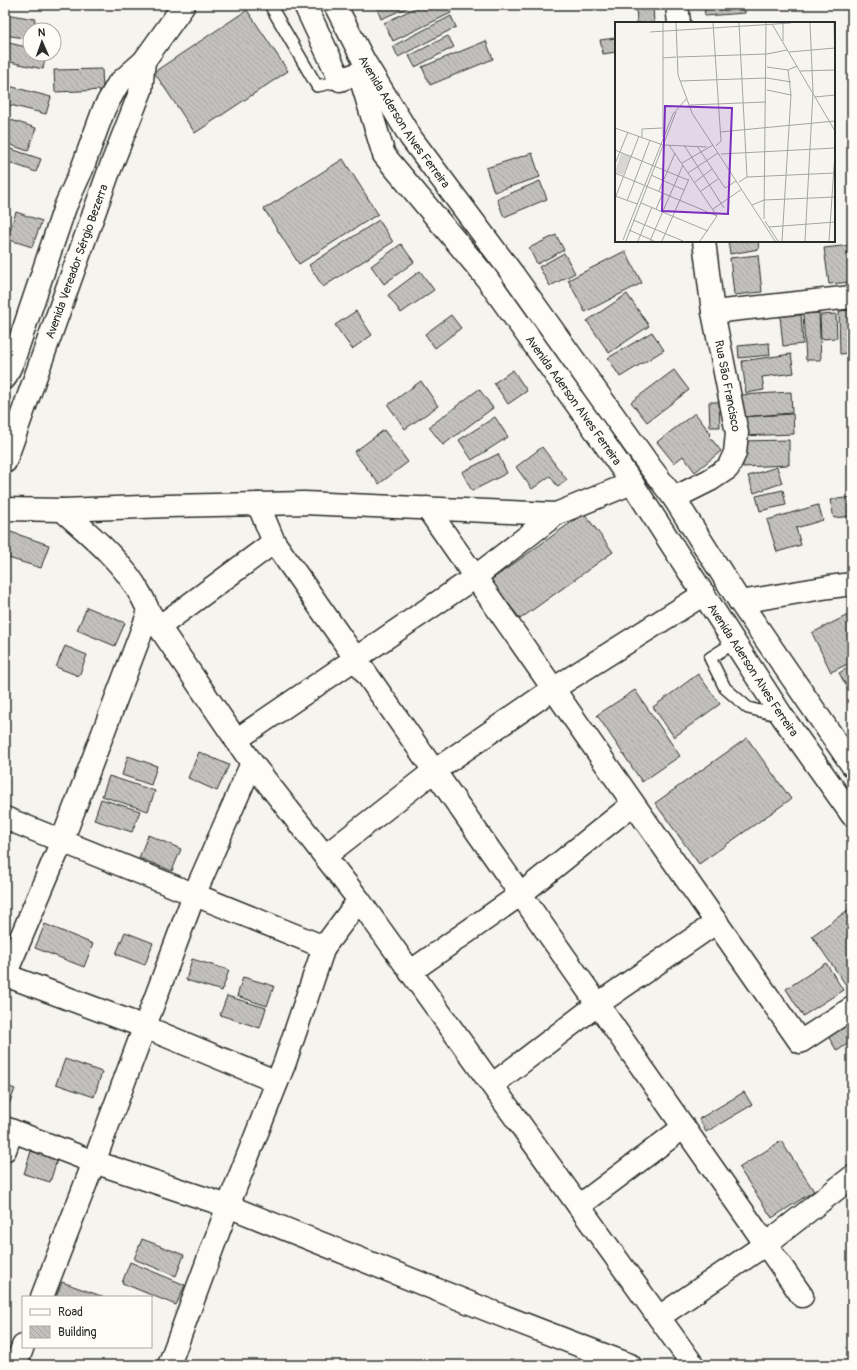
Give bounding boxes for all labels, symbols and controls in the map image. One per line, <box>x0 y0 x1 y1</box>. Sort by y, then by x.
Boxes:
north arrow <box>22 22 62 62</box>
inset map <box>615 22 835 242</box>
text: N <box>38 26 46 39</box>
street label: Avenida Aderson Alves Ferreira <box>355 53 453 191</box>
street label: Avenida Vereador Sérgio Bezerra <box>42 182 111 341</box>
street label: Avenida Aderson Alves Ferreira <box>522 333 625 468</box>
street label: Rua São Francisco <box>711 339 743 434</box>
street label: Avenida Aderson Alves Ferreira <box>704 601 802 740</box>
legend <box>22 1296 152 1348</box>
text: Road <box>58 1305 83 1320</box>
text: Building <box>58 1325 97 1340</box>

